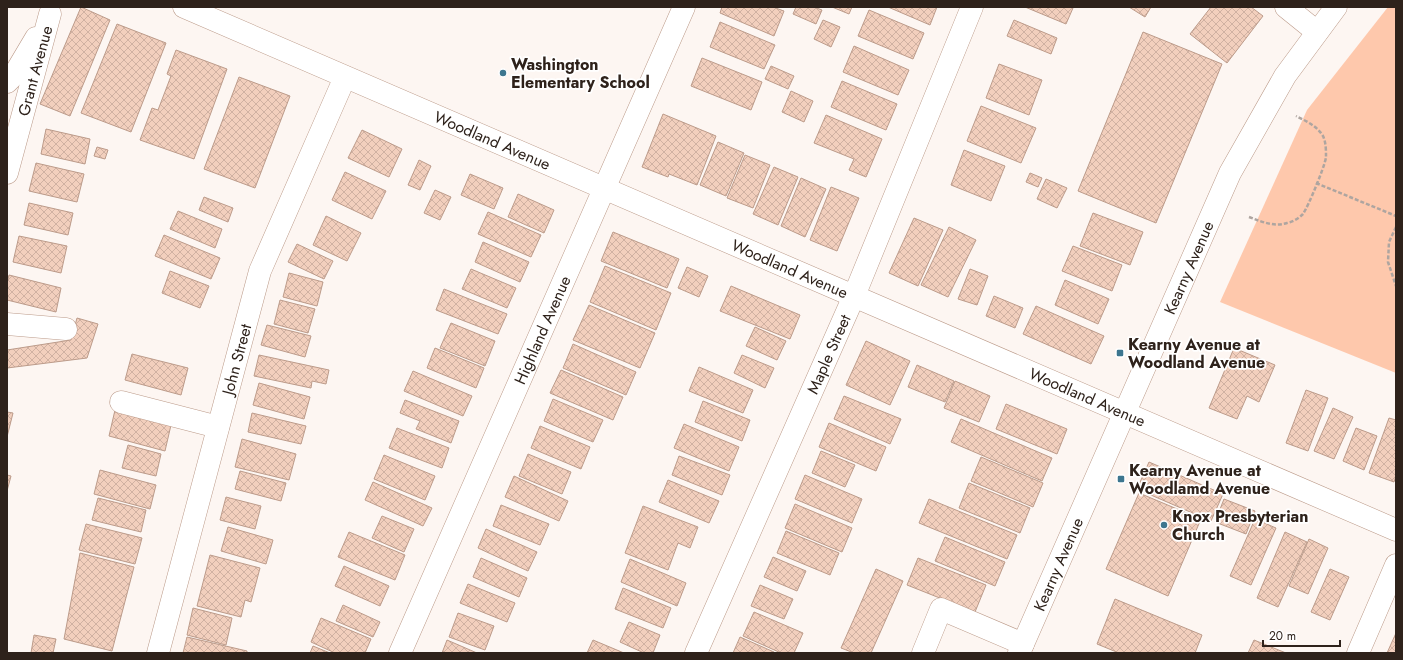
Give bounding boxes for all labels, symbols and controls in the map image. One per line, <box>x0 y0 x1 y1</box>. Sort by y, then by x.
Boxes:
street label: Grant Avenue <box>11 23 58 118</box>
place label: Washington Elementary School <box>511 53 650 94</box>
marker: Washington Elementary School <box>498 68 508 78</box>
street label: Woodland Avenue <box>431 105 554 175</box>
street label: Kearny Avenue <box>1158 217 1219 318</box>
street label: Woodland Avenue <box>728 233 852 304</box>
street label: Highland Avenue <box>508 272 576 388</box>
street label: Maple Street <box>801 310 856 397</box>
street label: John Street <box>215 321 257 399</box>
place label: Kearny Avenue at Woodland Avenue <box>1128 333 1265 374</box>
marker: Kearny Avenue at Woodland Avenue <box>1115 348 1125 358</box>
street label: Woodland Avenue <box>1026 362 1149 432</box>
place label: Kearny Avenue at Woodlamd Avenue <box>1129 459 1270 500</box>
marker: Kearny Avenue at Woodlamd Avenue <box>1116 474 1126 484</box>
place label: Knox Presbyterian Church <box>1172 505 1308 546</box>
street label: Kearny Avenue <box>1027 514 1089 615</box>
marker: Knox Presbyterian Church <box>1159 520 1169 530</box>
scale bar <box>1263 622 1340 648</box>
text: 20 m <box>1269 627 1296 645</box>

